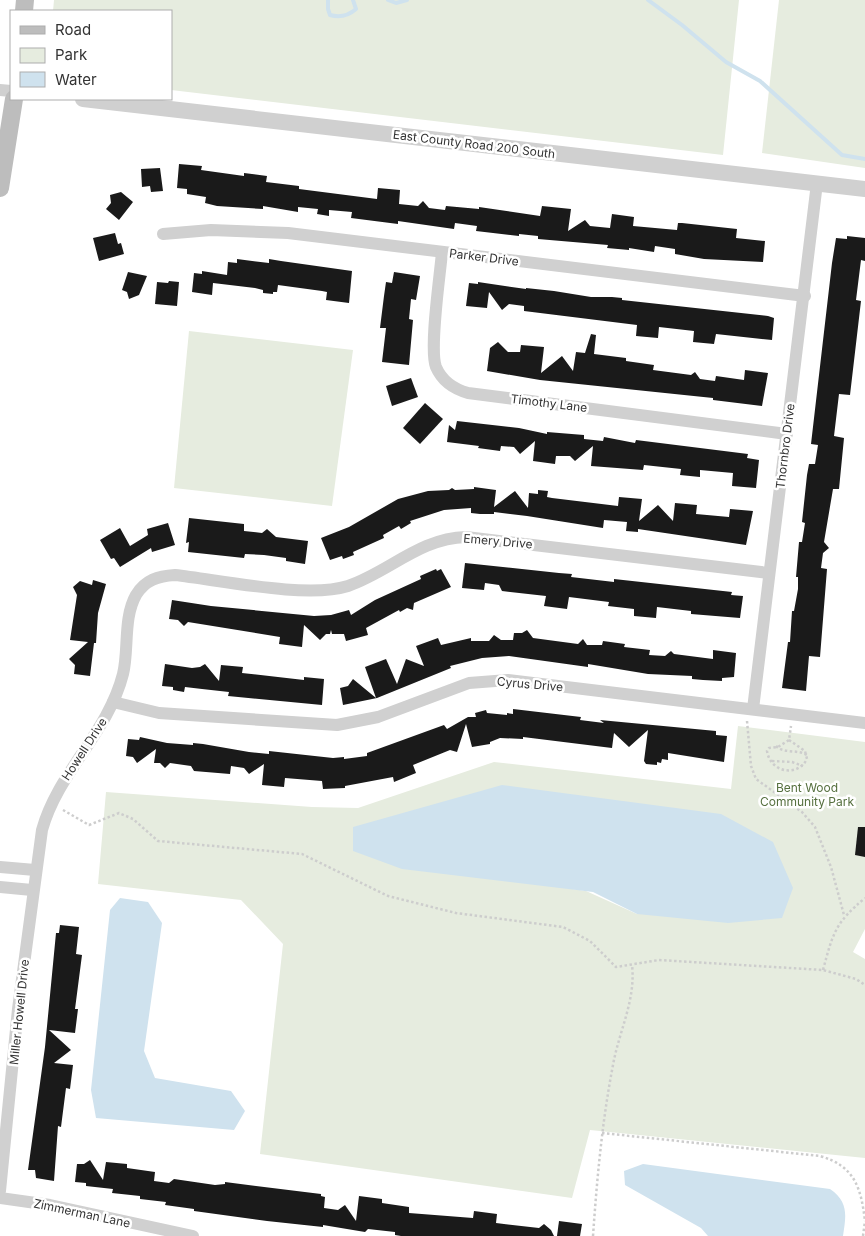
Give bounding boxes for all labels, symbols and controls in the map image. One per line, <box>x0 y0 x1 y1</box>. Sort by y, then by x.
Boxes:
legend <box>10 10 172 100</box>
text: Road <box>55 20 91 39</box>
text: Park <box>55 45 88 64</box>
text: Water <box>55 70 97 89</box>
street label: East County Road 200 South <box>392 127 556 161</box>
street label: Parker Drive <box>448 245 520 269</box>
street label: Timothy Lane <box>510 391 588 415</box>
street label: Thornbro Drive <box>772 402 798 490</box>
street label: Emery Drive <box>463 531 533 551</box>
street label: Cyrus Drive <box>496 674 564 694</box>
street label: Howell Drive <box>58 715 110 783</box>
park label: Bent Wood Community Park <box>760 780 854 809</box>
street label: Miller Howell Drive <box>6 959 32 1065</box>
street label: Zimmerman Lane <box>32 1195 132 1231</box>

